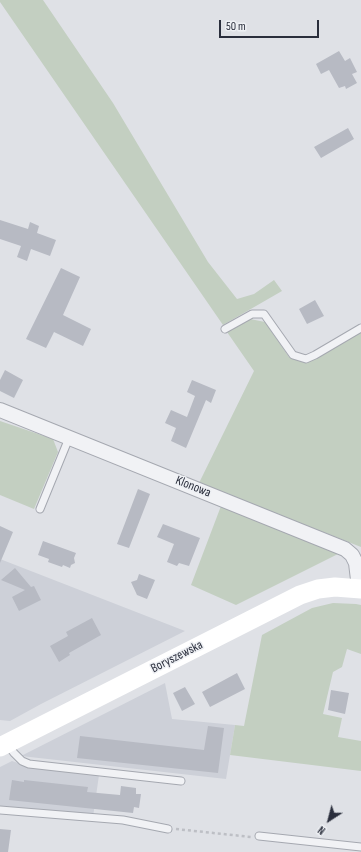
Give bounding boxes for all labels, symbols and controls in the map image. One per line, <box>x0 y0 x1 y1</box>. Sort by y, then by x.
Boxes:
scale bar <box>221 12 321 38</box>
text: 50 m <box>226 19 246 34</box>
street label: Klonowa <box>173 473 213 501</box>
street label: Boryszewska <box>148 637 206 677</box>
north arrow <box>309 800 349 840</box>
text: N <box>315 823 328 837</box>

